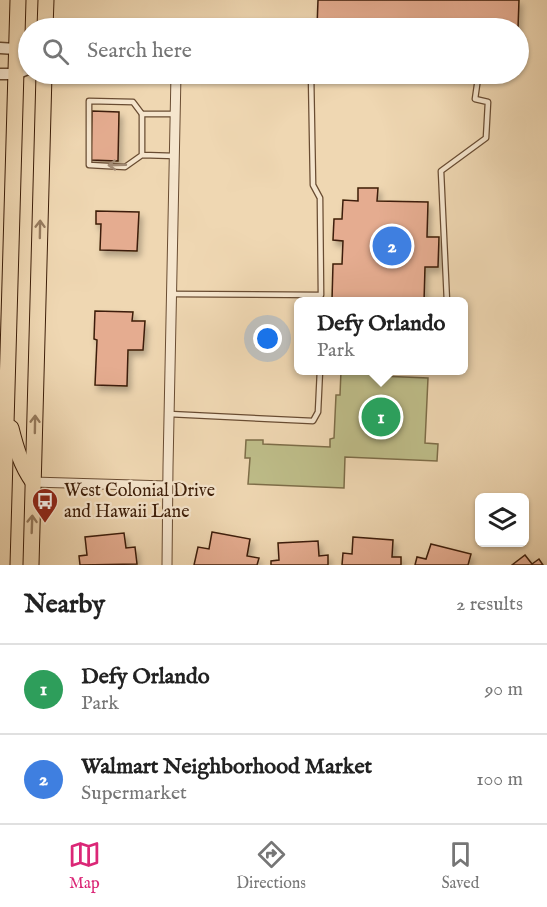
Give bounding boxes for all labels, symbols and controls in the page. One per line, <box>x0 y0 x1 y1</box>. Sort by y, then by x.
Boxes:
search box <box>18 18 529 84</box>
icon: search <box>39 35 72 68</box>
text: Search here <box>87 37 192 65</box>
one-way arrow <box>108 160 127 171</box>
one-way arrow <box>34 219 45 239</box>
pin: 2 <box>372 224 412 268</box>
popup <box>294 297 468 375</box>
text: Defy Orlando <box>317 310 445 338</box>
your location <box>253 324 282 353</box>
text: Park <box>317 338 355 363</box>
pin: 1 <box>362 394 400 440</box>
one-way arrow <box>29 414 40 434</box>
place label: West Colonial Drive and Hawaii Lane <box>64 480 215 524</box>
bus stop icon: West Colonial Drive and Hawaii Lane <box>30 486 60 524</box>
map controls <box>475 493 529 547</box>
button: layers <box>475 493 529 547</box>
one-way arrow <box>26 514 38 534</box>
text: Nearby <box>24 588 105 621</box>
text: 2 results <box>456 592 523 617</box>
text: Defy Orlando <box>81 663 210 691</box>
text: 1 <box>40 677 47 702</box>
text: 90 m <box>485 677 523 702</box>
text: Park <box>81 691 119 716</box>
text: Walmart Neighborhood Market <box>81 753 372 781</box>
text: 2 <box>39 767 48 792</box>
text: 100 m <box>476 767 523 792</box>
text: Supermarket <box>81 781 187 806</box>
tab: Map <box>68 838 101 894</box>
tab: Directions <box>236 838 306 894</box>
tab: Saved <box>441 838 479 894</box>

